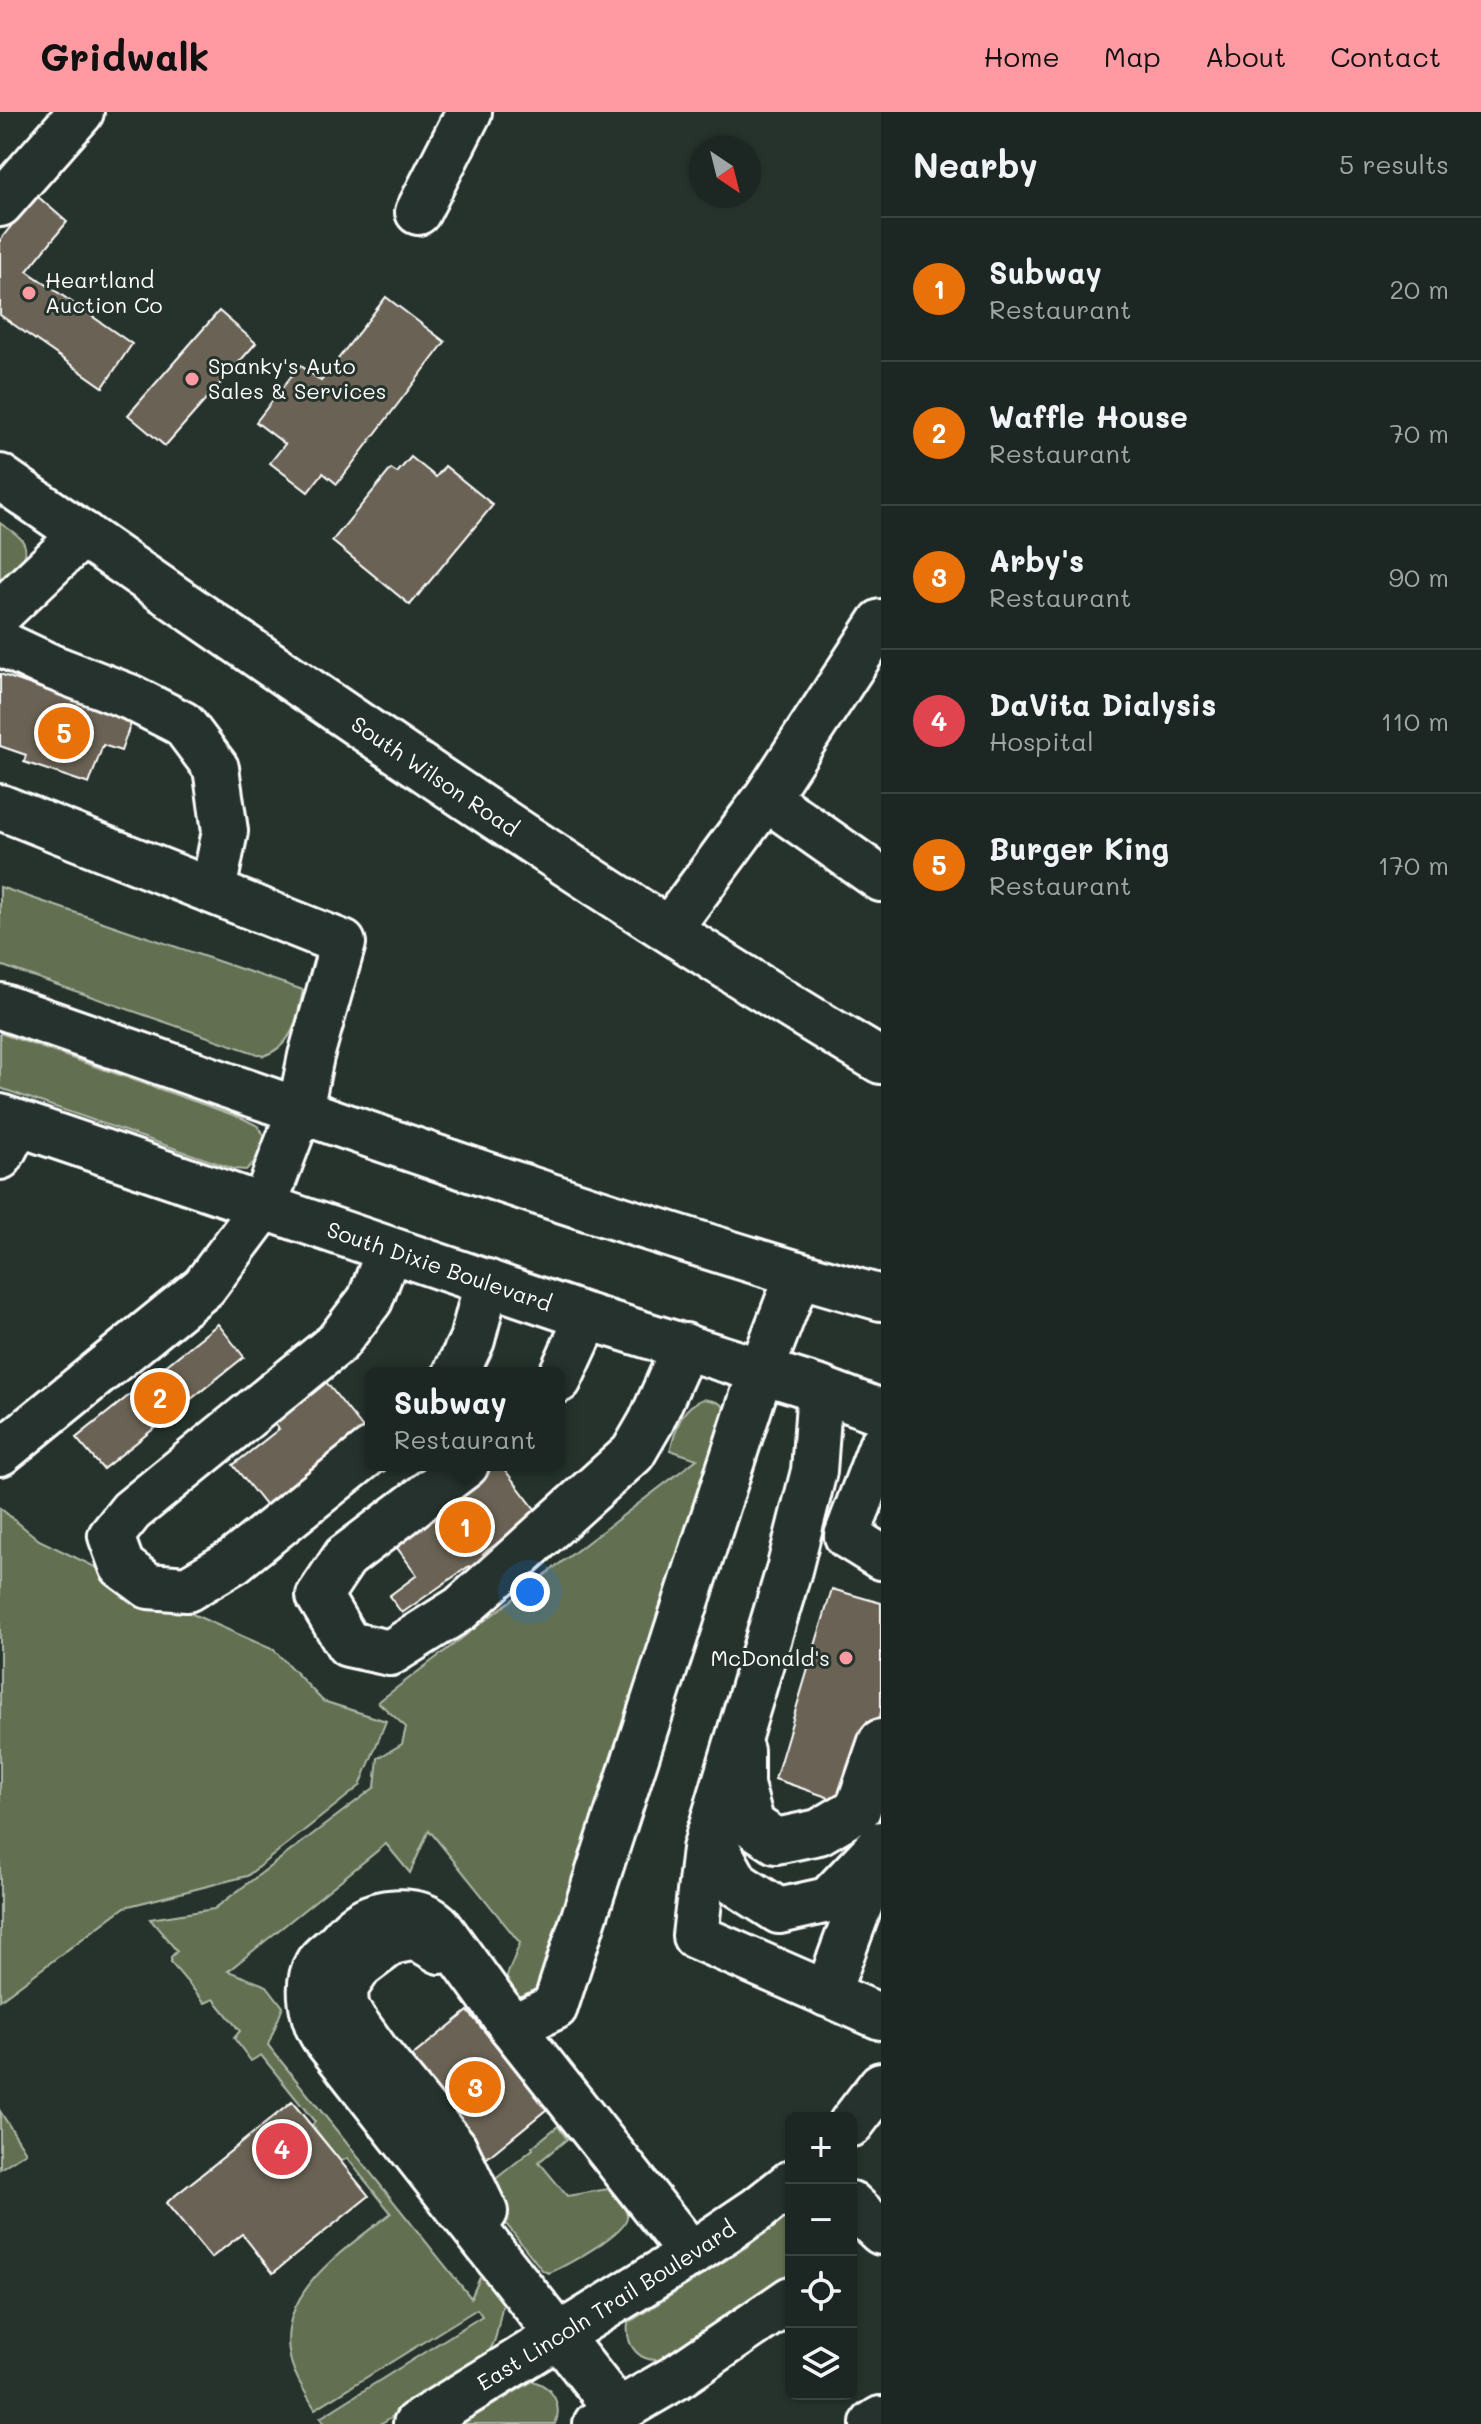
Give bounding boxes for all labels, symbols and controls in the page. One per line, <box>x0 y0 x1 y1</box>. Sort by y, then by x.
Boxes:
text: Gridwalk <box>40 31 209 81</box>
text: Home <box>984 38 1060 74</box>
text: Map <box>1104 38 1161 74</box>
text: About <box>1205 38 1286 74</box>
text: Contact <box>1330 38 1441 74</box>
north arrow <box>689 136 761 208</box>
text: Nearby <box>913 142 1038 187</box>
text: 5 results <box>1339 147 1449 181</box>
text: Subway <box>989 252 1102 292</box>
place label: Heartland Auction Co <box>45 265 163 319</box>
text: 1 <box>933 272 945 306</box>
text: 20 m <box>1389 272 1449 306</box>
marker: Heartland Auction Co <box>20 284 38 302</box>
text: Restaurant <box>989 292 1131 326</box>
place label: Spanky's Auto Sales & Services <box>208 351 387 405</box>
marker: Spanky's Auto Sales & Services <box>183 370 201 388</box>
text: Waffle House <box>989 396 1188 436</box>
text: 2 <box>932 416 946 450</box>
text: 70 m <box>1389 416 1449 450</box>
text: Restaurant <box>989 436 1131 470</box>
text: Arby's <box>989 540 1084 580</box>
text: 3 <box>931 560 947 594</box>
text: 90 m <box>1389 560 1449 594</box>
text: Restaurant <box>989 580 1131 614</box>
text: DaVita Dialysis <box>989 684 1216 724</box>
pin: 5 <box>38 703 90 763</box>
text: 4 <box>931 704 947 738</box>
text: 110 m <box>1381 704 1449 738</box>
street label: South Wilson Road <box>346 709 525 843</box>
text: Hospital <box>989 724 1094 758</box>
text: Burger King <box>989 828 1169 868</box>
text: 5 <box>931 848 947 882</box>
text: 170 m <box>1378 848 1449 882</box>
text: Restaurant <box>989 868 1131 902</box>
street label: South Dixie Boulevard <box>323 1214 556 1318</box>
popup <box>365 1367 565 1471</box>
pin: 2 <box>134 1368 186 1428</box>
text: Subway <box>394 1382 507 1422</box>
text: Restaurant <box>394 1422 536 1456</box>
pin: 1 <box>439 1497 491 1557</box>
your location <box>510 1572 550 1612</box>
place label: McDonald's <box>710 1643 830 1672</box>
marker: McDonald's <box>837 1649 855 1667</box>
pin: 3 <box>449 2057 501 2117</box>
map controls <box>785 2112 857 2400</box>
button: + <box>785 2112 857 2184</box>
pin: 4 <box>256 2119 308 2179</box>
button: − <box>785 2184 857 2256</box>
street label: East Lincoln Trail Boulevard <box>471 2213 741 2397</box>
button: locate <box>785 2256 857 2328</box>
button: layers <box>785 2328 857 2400</box>

